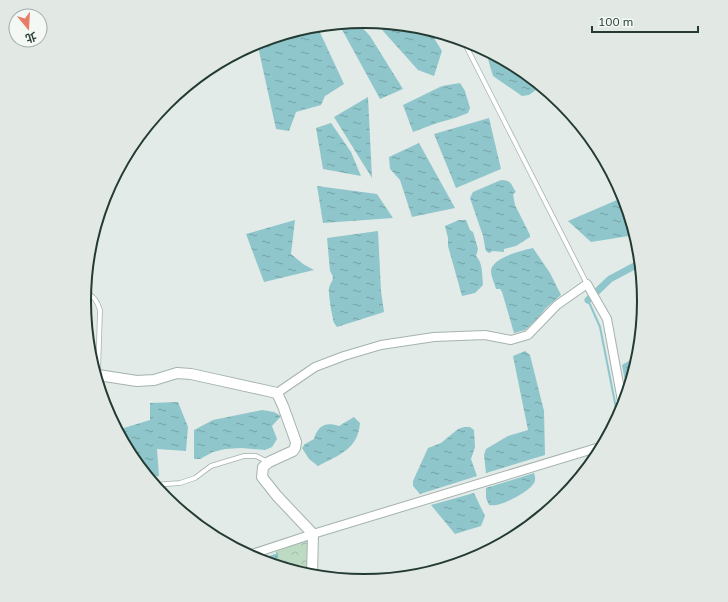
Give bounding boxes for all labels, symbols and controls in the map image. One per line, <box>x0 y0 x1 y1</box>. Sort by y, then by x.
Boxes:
north arrow <box>8 8 48 48</box>
scale bar <box>592 8 698 34</box>
text: 100 m <box>598 14 633 29</box>
text: 北 <box>24 29 38 46</box>

